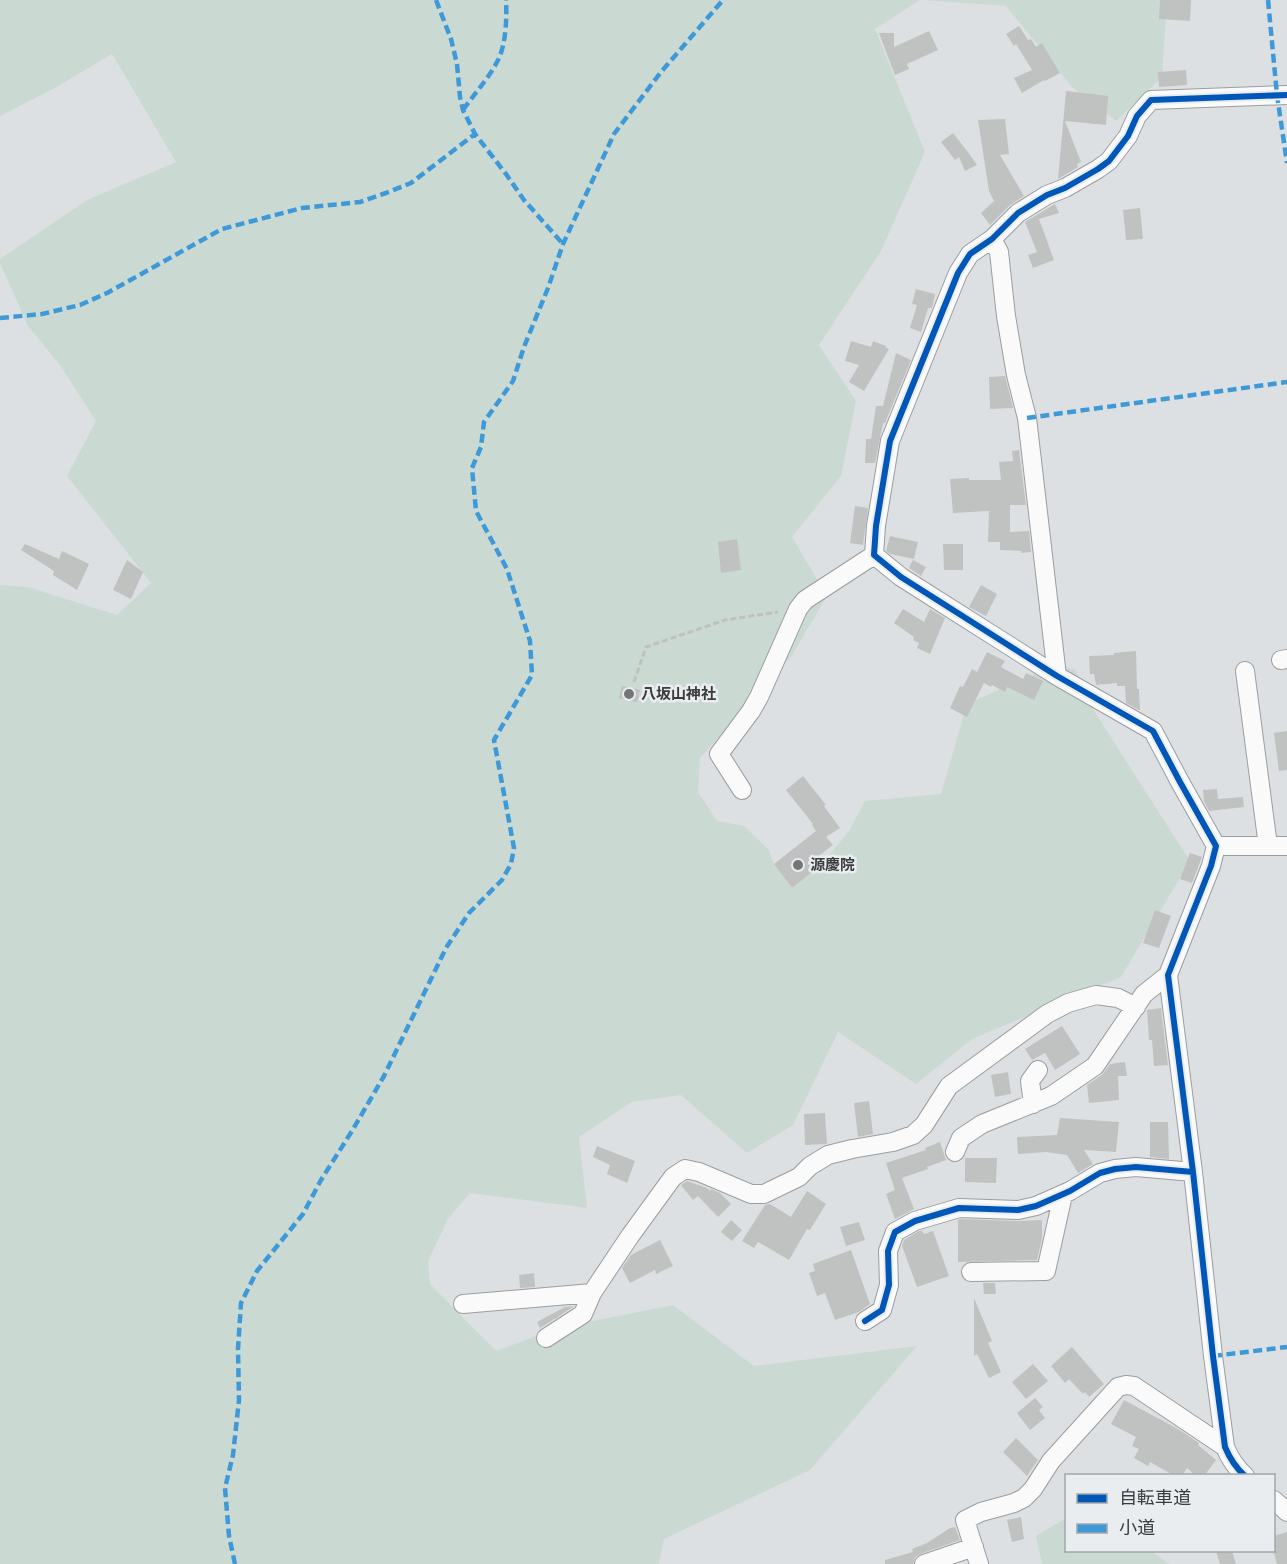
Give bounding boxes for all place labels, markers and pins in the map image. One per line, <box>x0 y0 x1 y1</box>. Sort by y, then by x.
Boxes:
place label: 八坂山神社 <box>641 685 716 703</box>
marker: 八坂山神社 <box>622 687 636 701</box>
place label: 源慶院 <box>810 856 855 874</box>
marker: 源慶院 <box>791 858 805 872</box>

